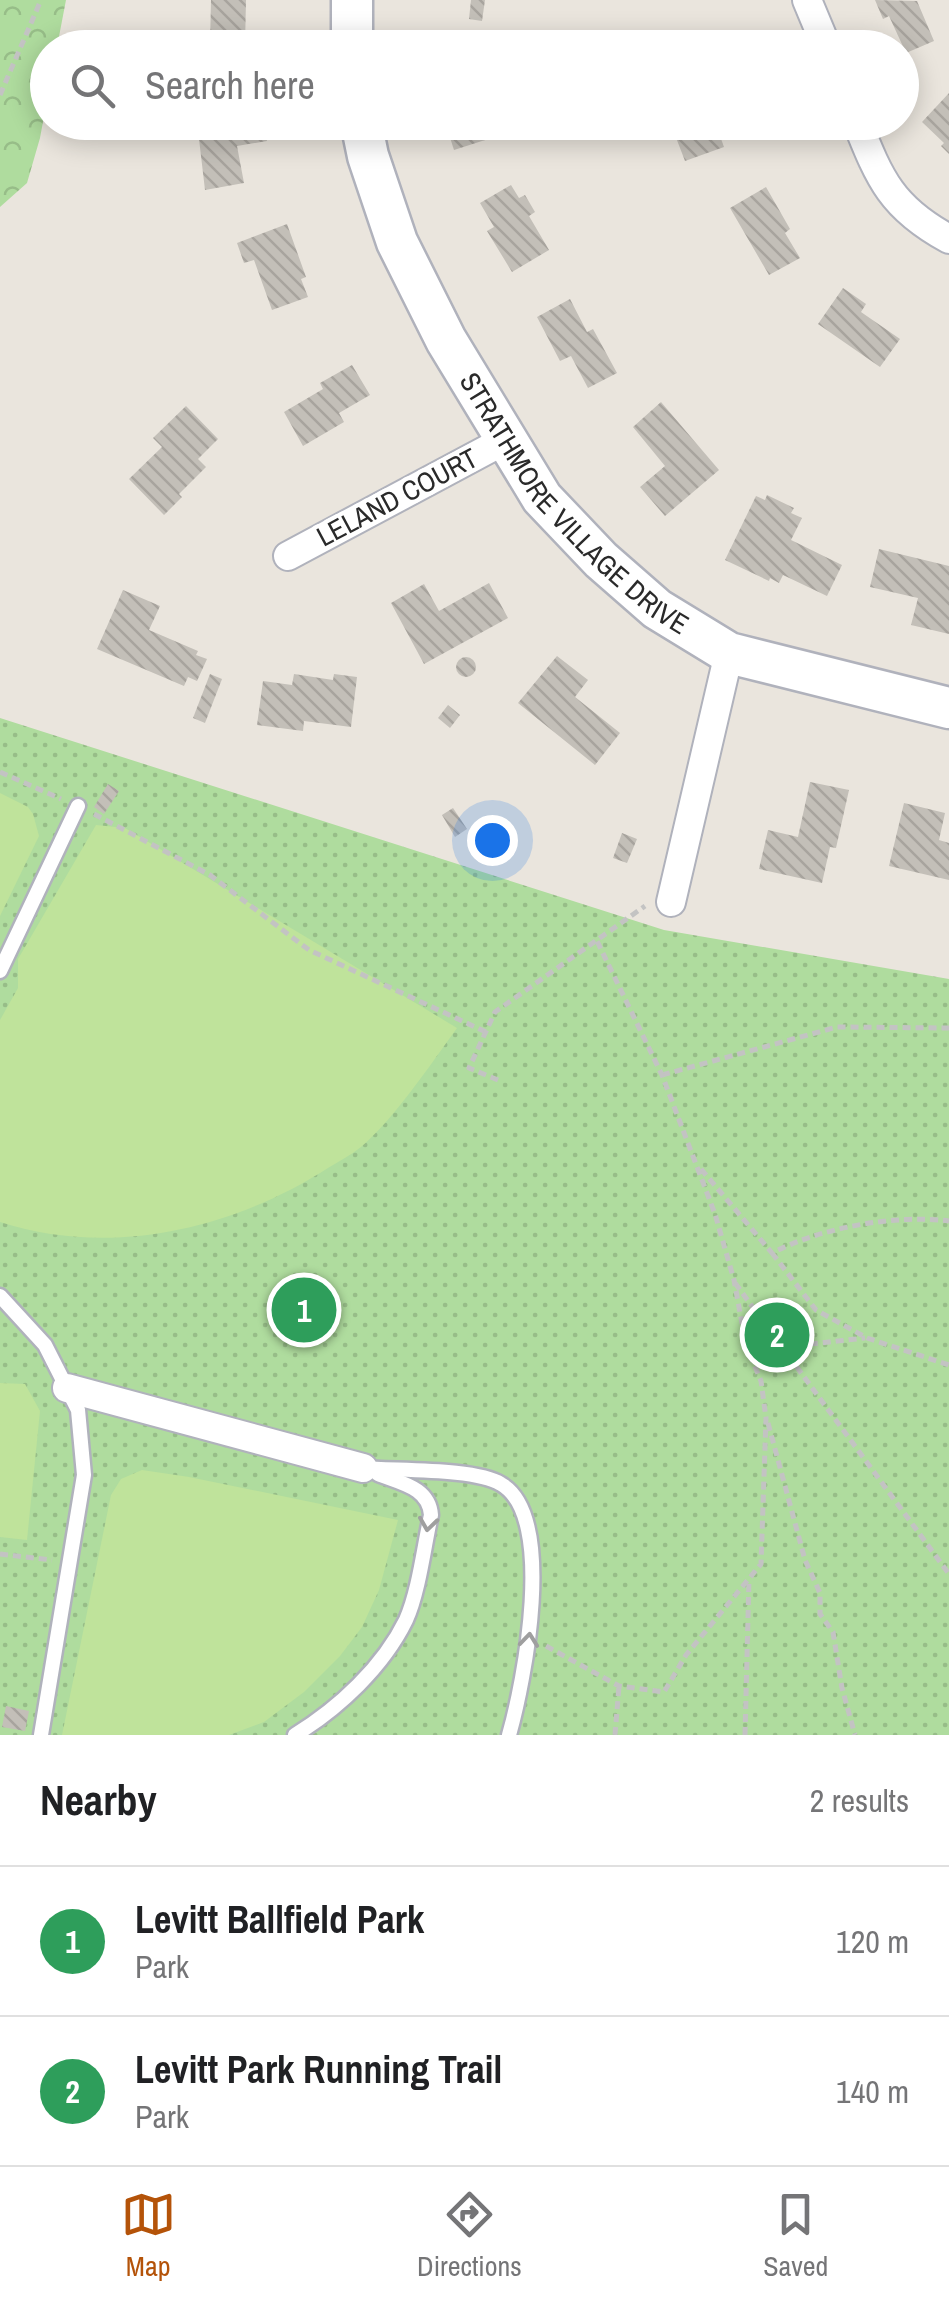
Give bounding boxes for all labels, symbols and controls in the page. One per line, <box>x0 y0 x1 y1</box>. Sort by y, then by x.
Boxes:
search box <box>30 30 919 140</box>
icon: search <box>65 58 120 113</box>
text: Search here <box>145 60 315 111</box>
street label: STRATHMORE VILLAGE DRIVE <box>451 365 696 643</box>
street label: LELAND COURT <box>310 439 484 555</box>
your location <box>467 815 518 866</box>
pin: 1 <box>272 1272 336 1348</box>
pin: 2 <box>744 1298 810 1372</box>
one-way arrow <box>418 1515 439 1532</box>
one-way arrow <box>518 1631 539 1647</box>
text: Nearby <box>40 1772 157 1828</box>
text: 2 results <box>810 1779 909 1822</box>
text: Levitt Ballfield Park <box>135 1894 424 1945</box>
text: 1 <box>65 1920 80 1963</box>
text: 120 m <box>836 1920 909 1963</box>
text: Park <box>135 1945 189 1988</box>
text: Levitt Park Running Trail <box>135 2044 502 2095</box>
text: 2 <box>65 2070 80 2113</box>
text: 140 m <box>836 2070 909 2113</box>
text: Park <box>135 2095 189 2138</box>
tab: Map <box>121 2187 176 2285</box>
tab: Directions <box>417 2187 522 2285</box>
tab: Saved <box>763 2187 828 2285</box>

